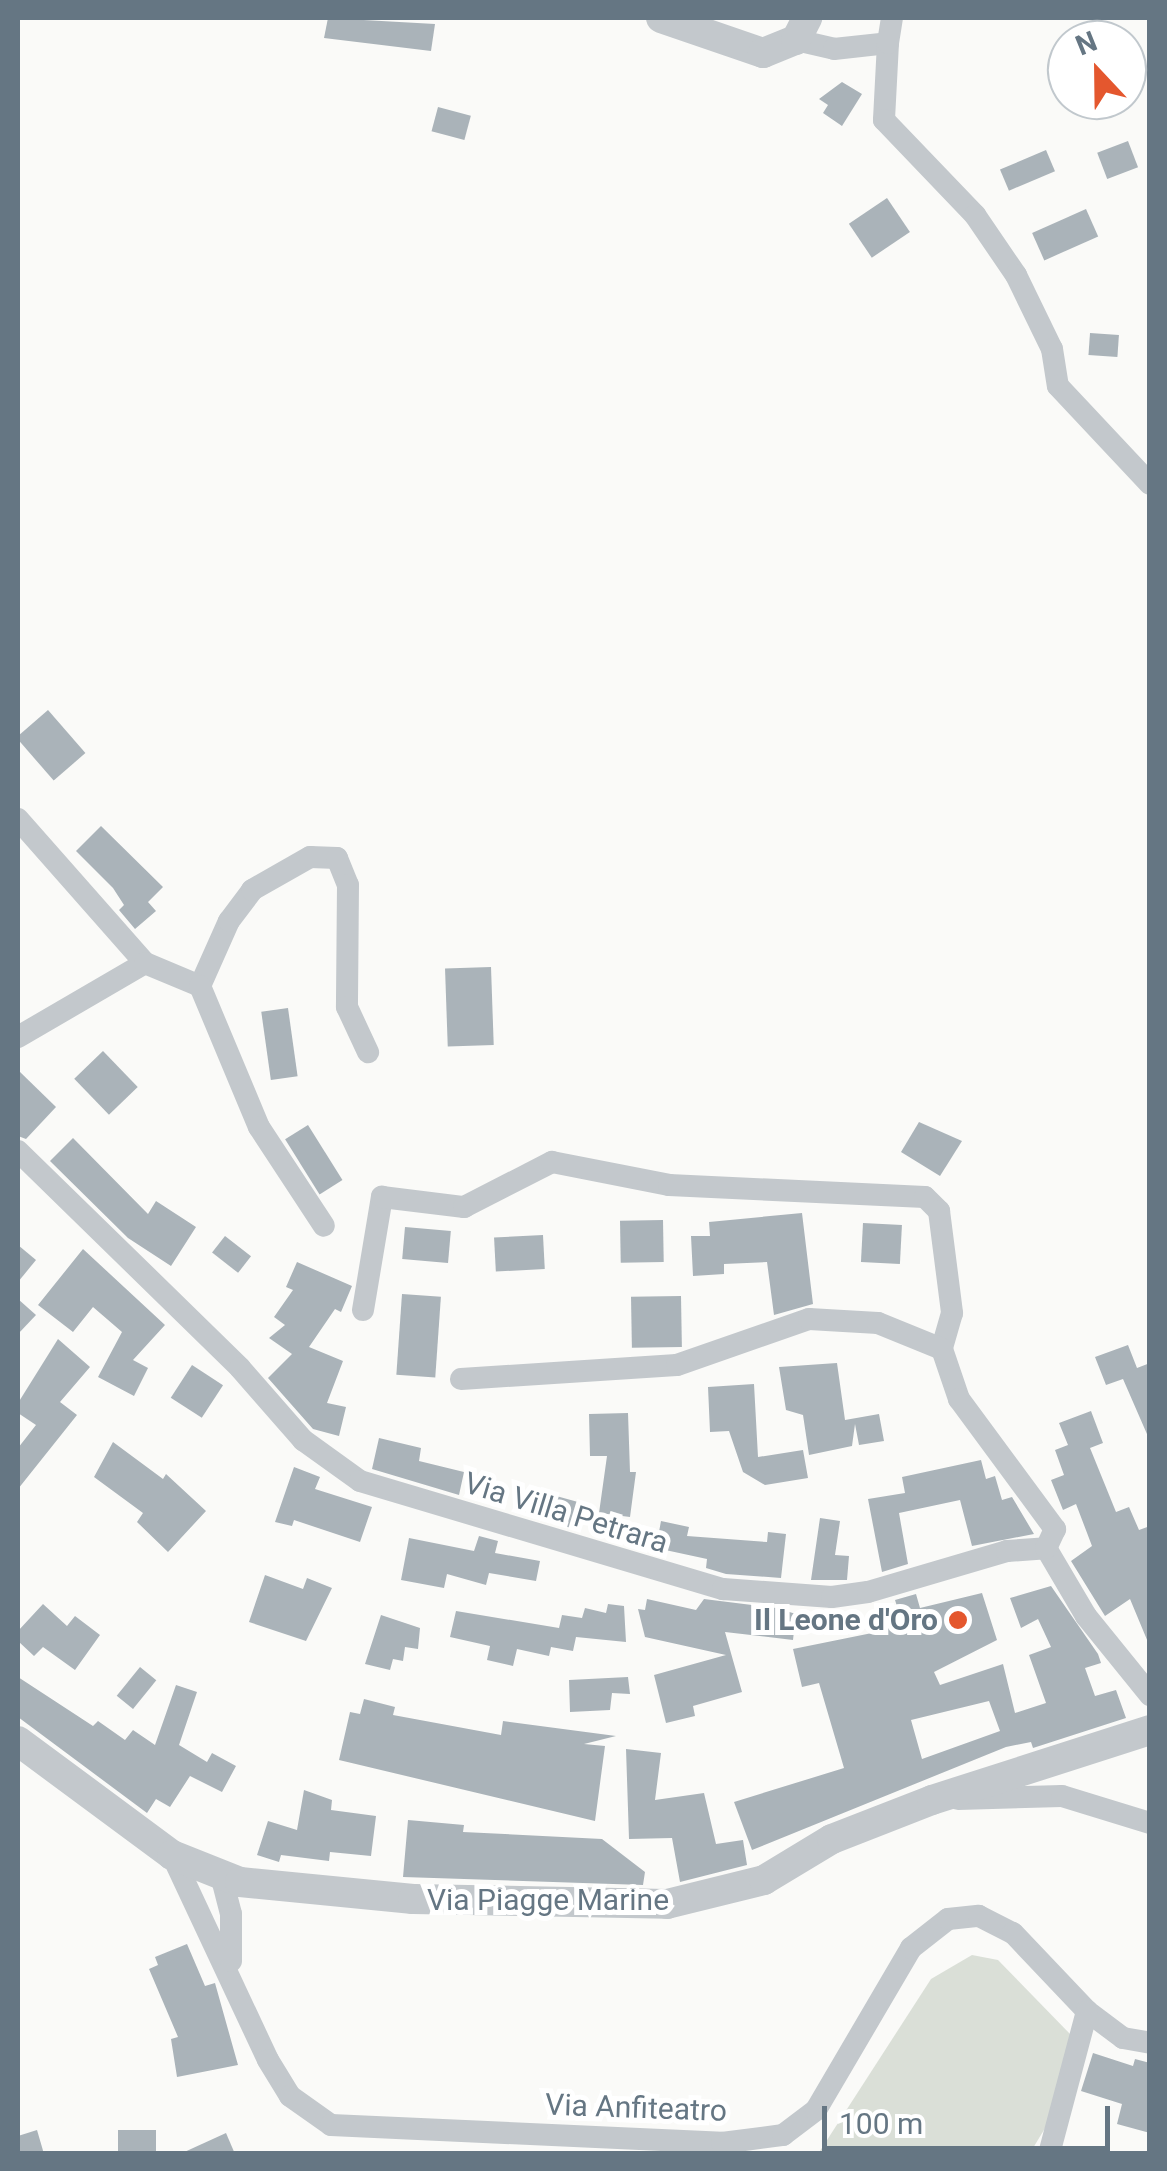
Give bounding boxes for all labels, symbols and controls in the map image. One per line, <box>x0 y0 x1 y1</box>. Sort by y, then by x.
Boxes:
north arrow <box>1047 20 1147 120</box>
text: N <box>1071 25 1102 63</box>
street label: Via Villa Petrara <box>460 1465 672 1561</box>
place label: Il Leone d'Oro <box>754 1602 938 1638</box>
marker: Il Leone d'Oro <box>947 1609 969 1631</box>
street label: Via Piagge Marine <box>427 1882 669 1918</box>
scale bar <box>827 2086 1114 2148</box>
street label: Via Anfiteatro <box>545 2087 727 2129</box>
text: 100 m <box>839 2106 923 2141</box>

